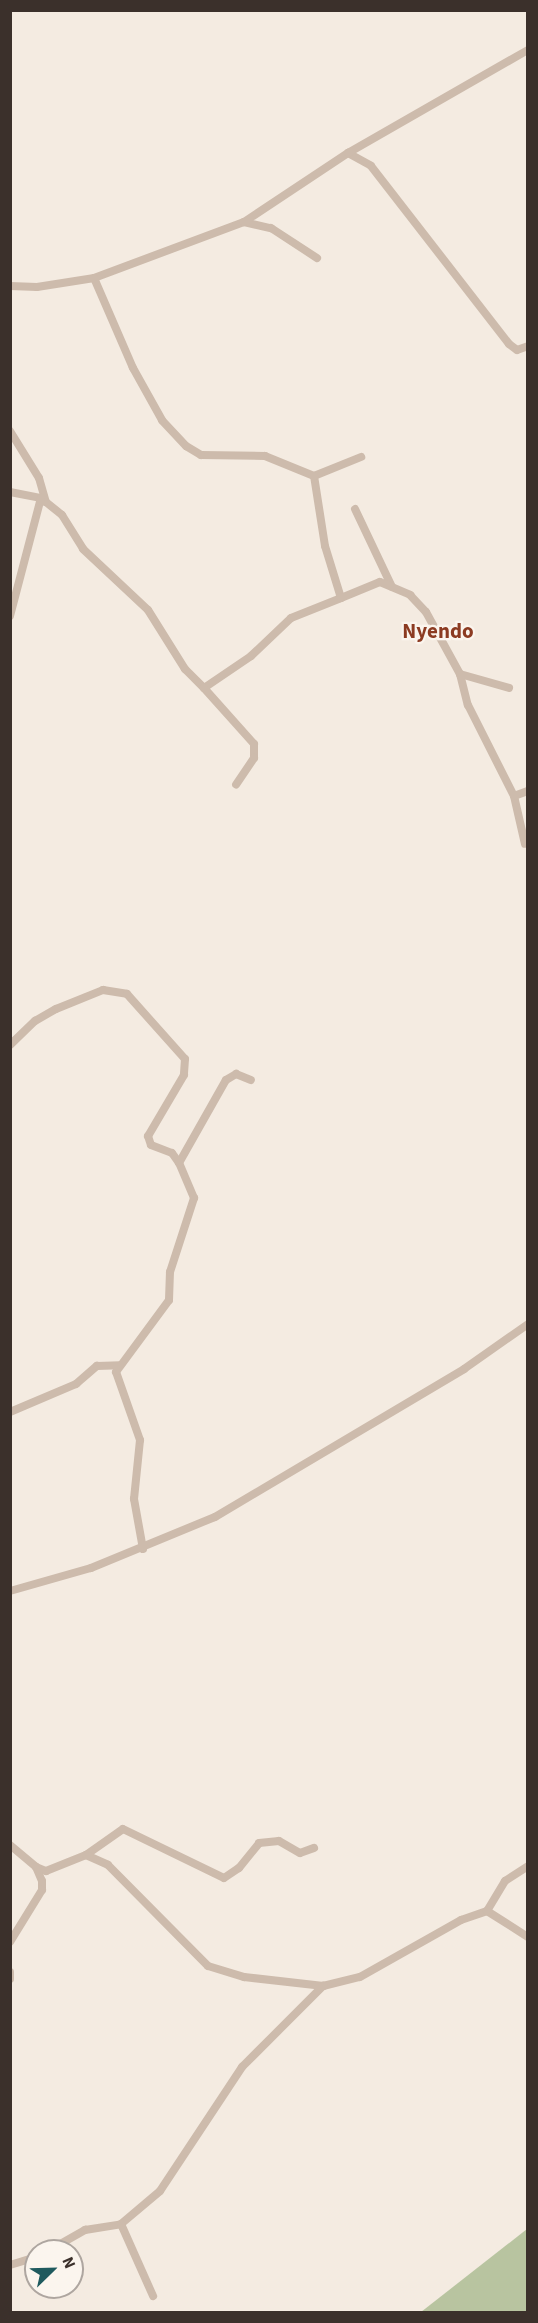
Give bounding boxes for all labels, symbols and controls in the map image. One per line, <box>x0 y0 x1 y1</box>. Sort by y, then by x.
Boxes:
district label: Nyendo <box>402 618 474 644</box>
north arrow <box>24 2239 84 2299</box>
text: N <box>57 2254 81 2272</box>

